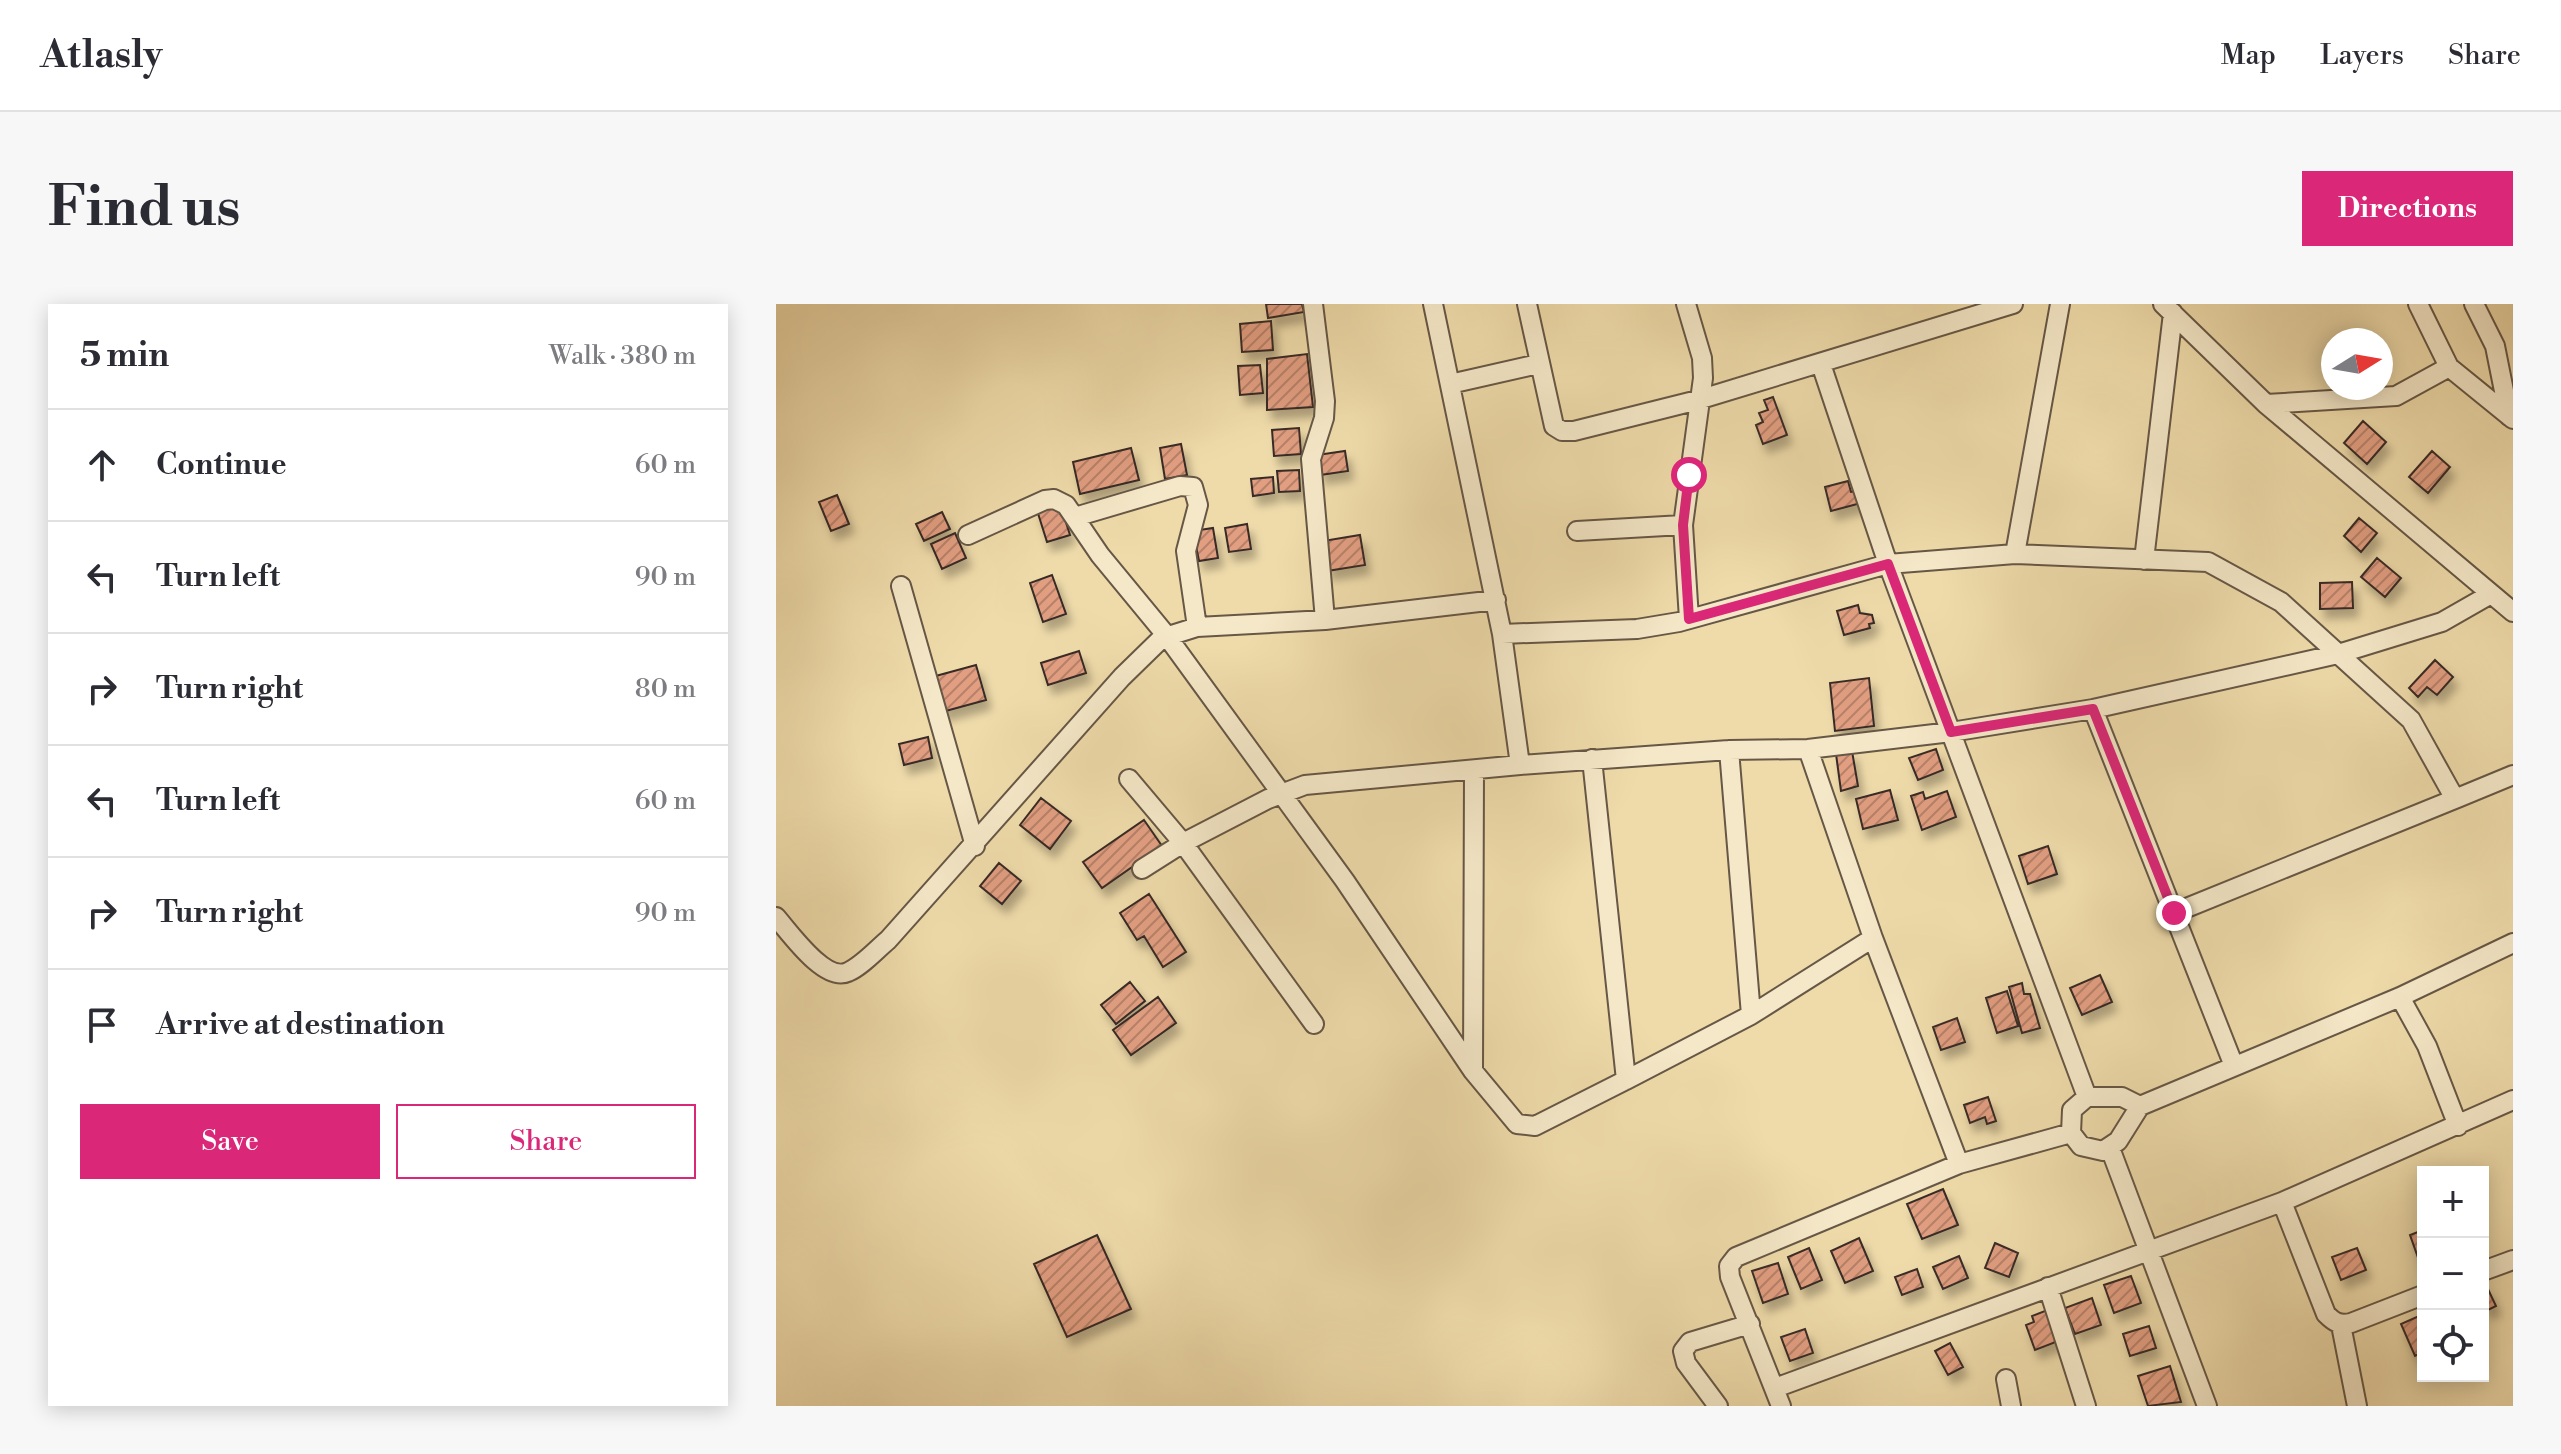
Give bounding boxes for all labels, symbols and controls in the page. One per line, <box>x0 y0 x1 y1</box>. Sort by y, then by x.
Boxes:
text: Atlasly <box>40 32 163 79</box>
text: Map <box>2221 38 2276 73</box>
text: Layers <box>2320 38 2404 73</box>
text: Share <box>2448 38 2521 73</box>
button: Directions <box>2302 171 2513 246</box>
text: Find us <box>48 173 241 243</box>
north arrow <box>2321 328 2393 400</box>
text: 5 min <box>80 335 169 377</box>
text: Walk · 380 m <box>549 340 696 372</box>
icon: ahead <box>80 443 124 487</box>
text: Continue <box>156 446 287 484</box>
text: 60 m <box>635 449 696 481</box>
route start <box>1671 457 1707 493</box>
icon: left <box>80 555 124 599</box>
text: Turn left <box>156 558 280 596</box>
text: 90 m <box>635 561 696 593</box>
icon: right <box>80 667 124 711</box>
text: Turn right <box>156 670 303 708</box>
text: 80 m <box>635 673 696 705</box>
icon: left <box>80 779 124 823</box>
text: Turn left <box>156 782 280 820</box>
text: 60 m <box>635 785 696 817</box>
icon: right <box>80 891 124 935</box>
text: Turn right <box>156 894 303 932</box>
route end <box>2156 895 2192 931</box>
text: 90 m <box>635 897 696 929</box>
icon: arrive <box>80 1003 124 1047</box>
text: Arrive at destination <box>156 1006 445 1044</box>
button: Save <box>80 1104 380 1179</box>
button: Share <box>396 1104 696 1179</box>
map controls <box>2417 1166 2489 1382</box>
button: + <box>2417 1166 2489 1238</box>
button: − <box>2417 1238 2489 1310</box>
button: locate <box>2417 1310 2489 1382</box>

